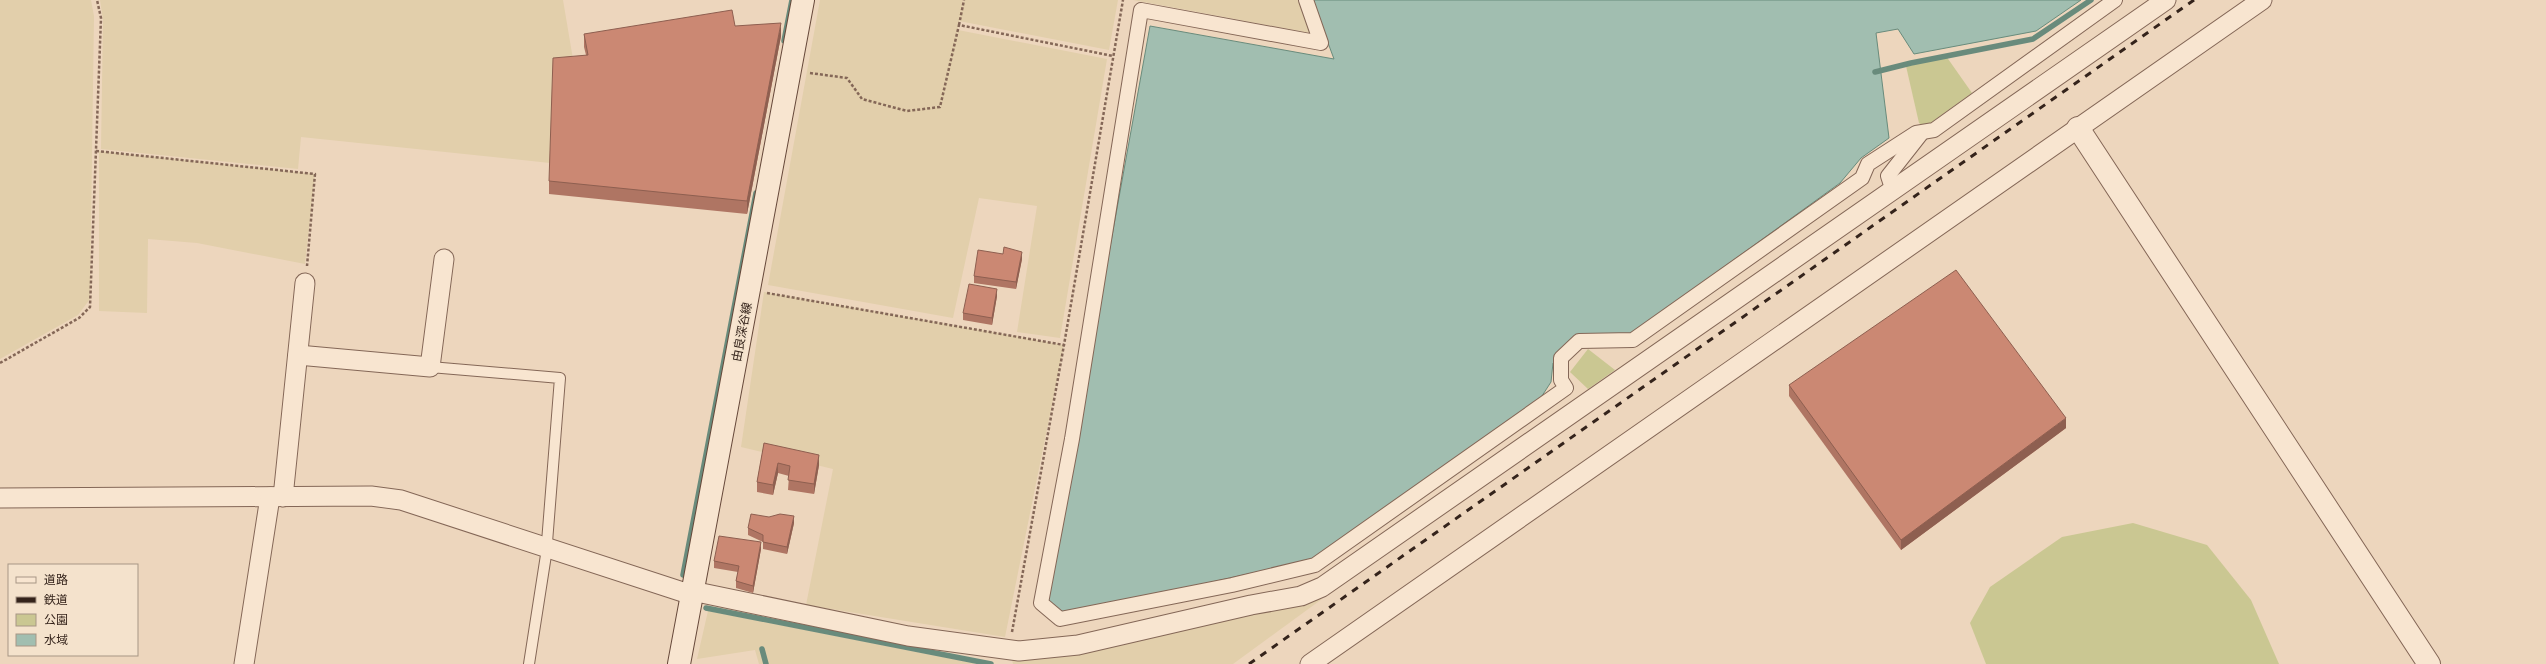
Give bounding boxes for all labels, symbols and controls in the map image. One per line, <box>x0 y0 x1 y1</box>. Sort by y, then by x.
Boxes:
street label: 由良深谷線 <box>729 301 755 363</box>
legend <box>8 564 138 656</box>
text: 道路 <box>44 573 68 587</box>
text: 鉄道 <box>44 593 68 607</box>
text: 公園 <box>44 613 68 627</box>
text: 水域 <box>44 633 68 647</box>

